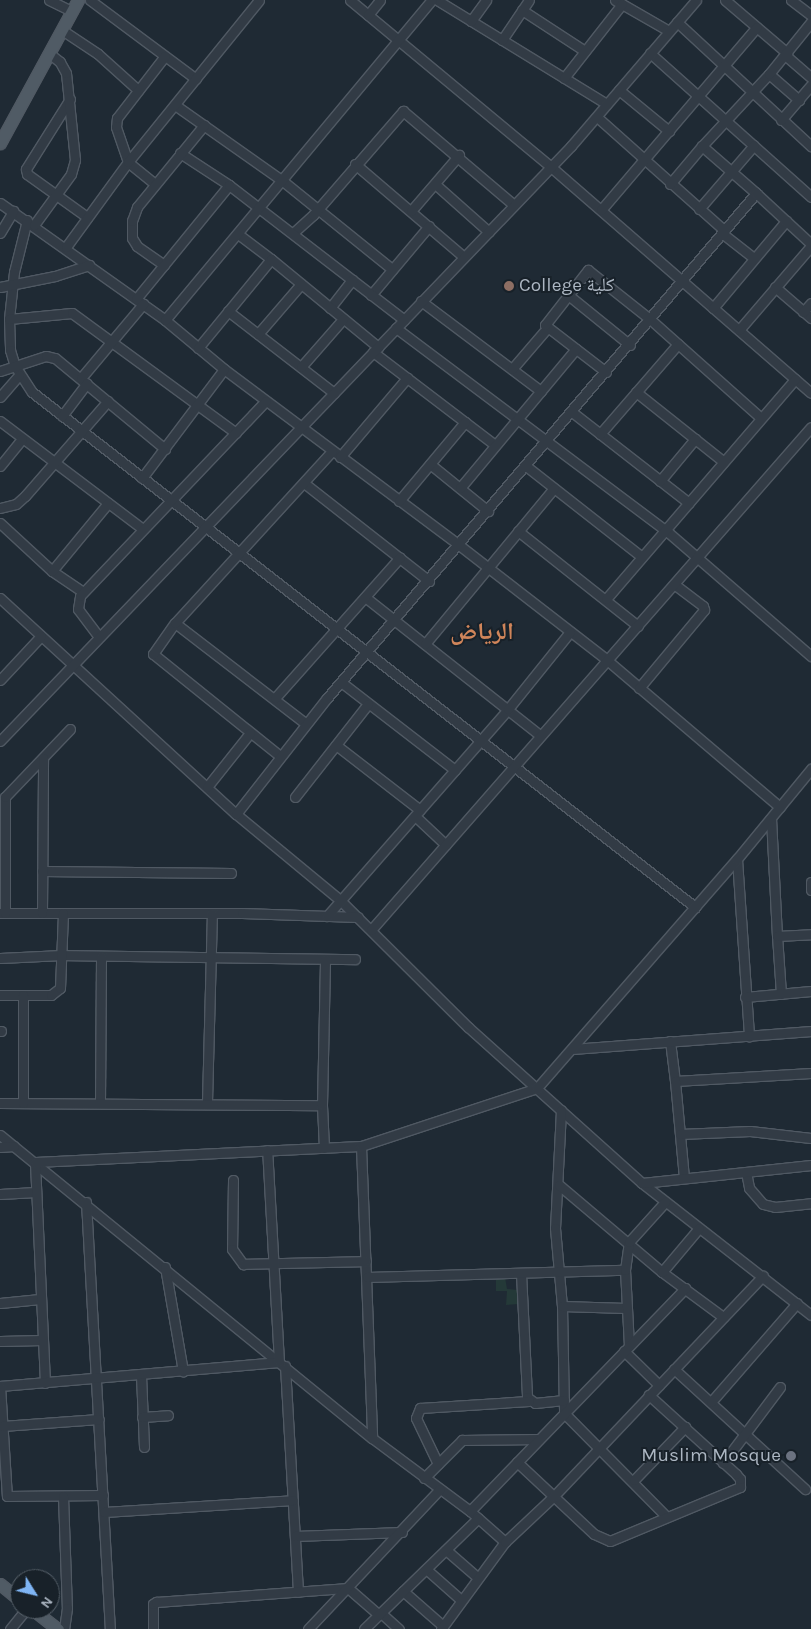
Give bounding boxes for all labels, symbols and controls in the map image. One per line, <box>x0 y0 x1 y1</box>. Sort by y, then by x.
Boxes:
place label: College كلية <box>519 275 614 297</box>
marker: College كلية <box>503 280 515 292</box>
district label: الرياض <box>450 618 514 646</box>
place label: Muslim Mosque <box>641 1445 781 1467</box>
marker: Muslim Mosque <box>785 1450 797 1462</box>
north arrow <box>10 1569 60 1619</box>
text: N <box>37 1593 57 1612</box>

